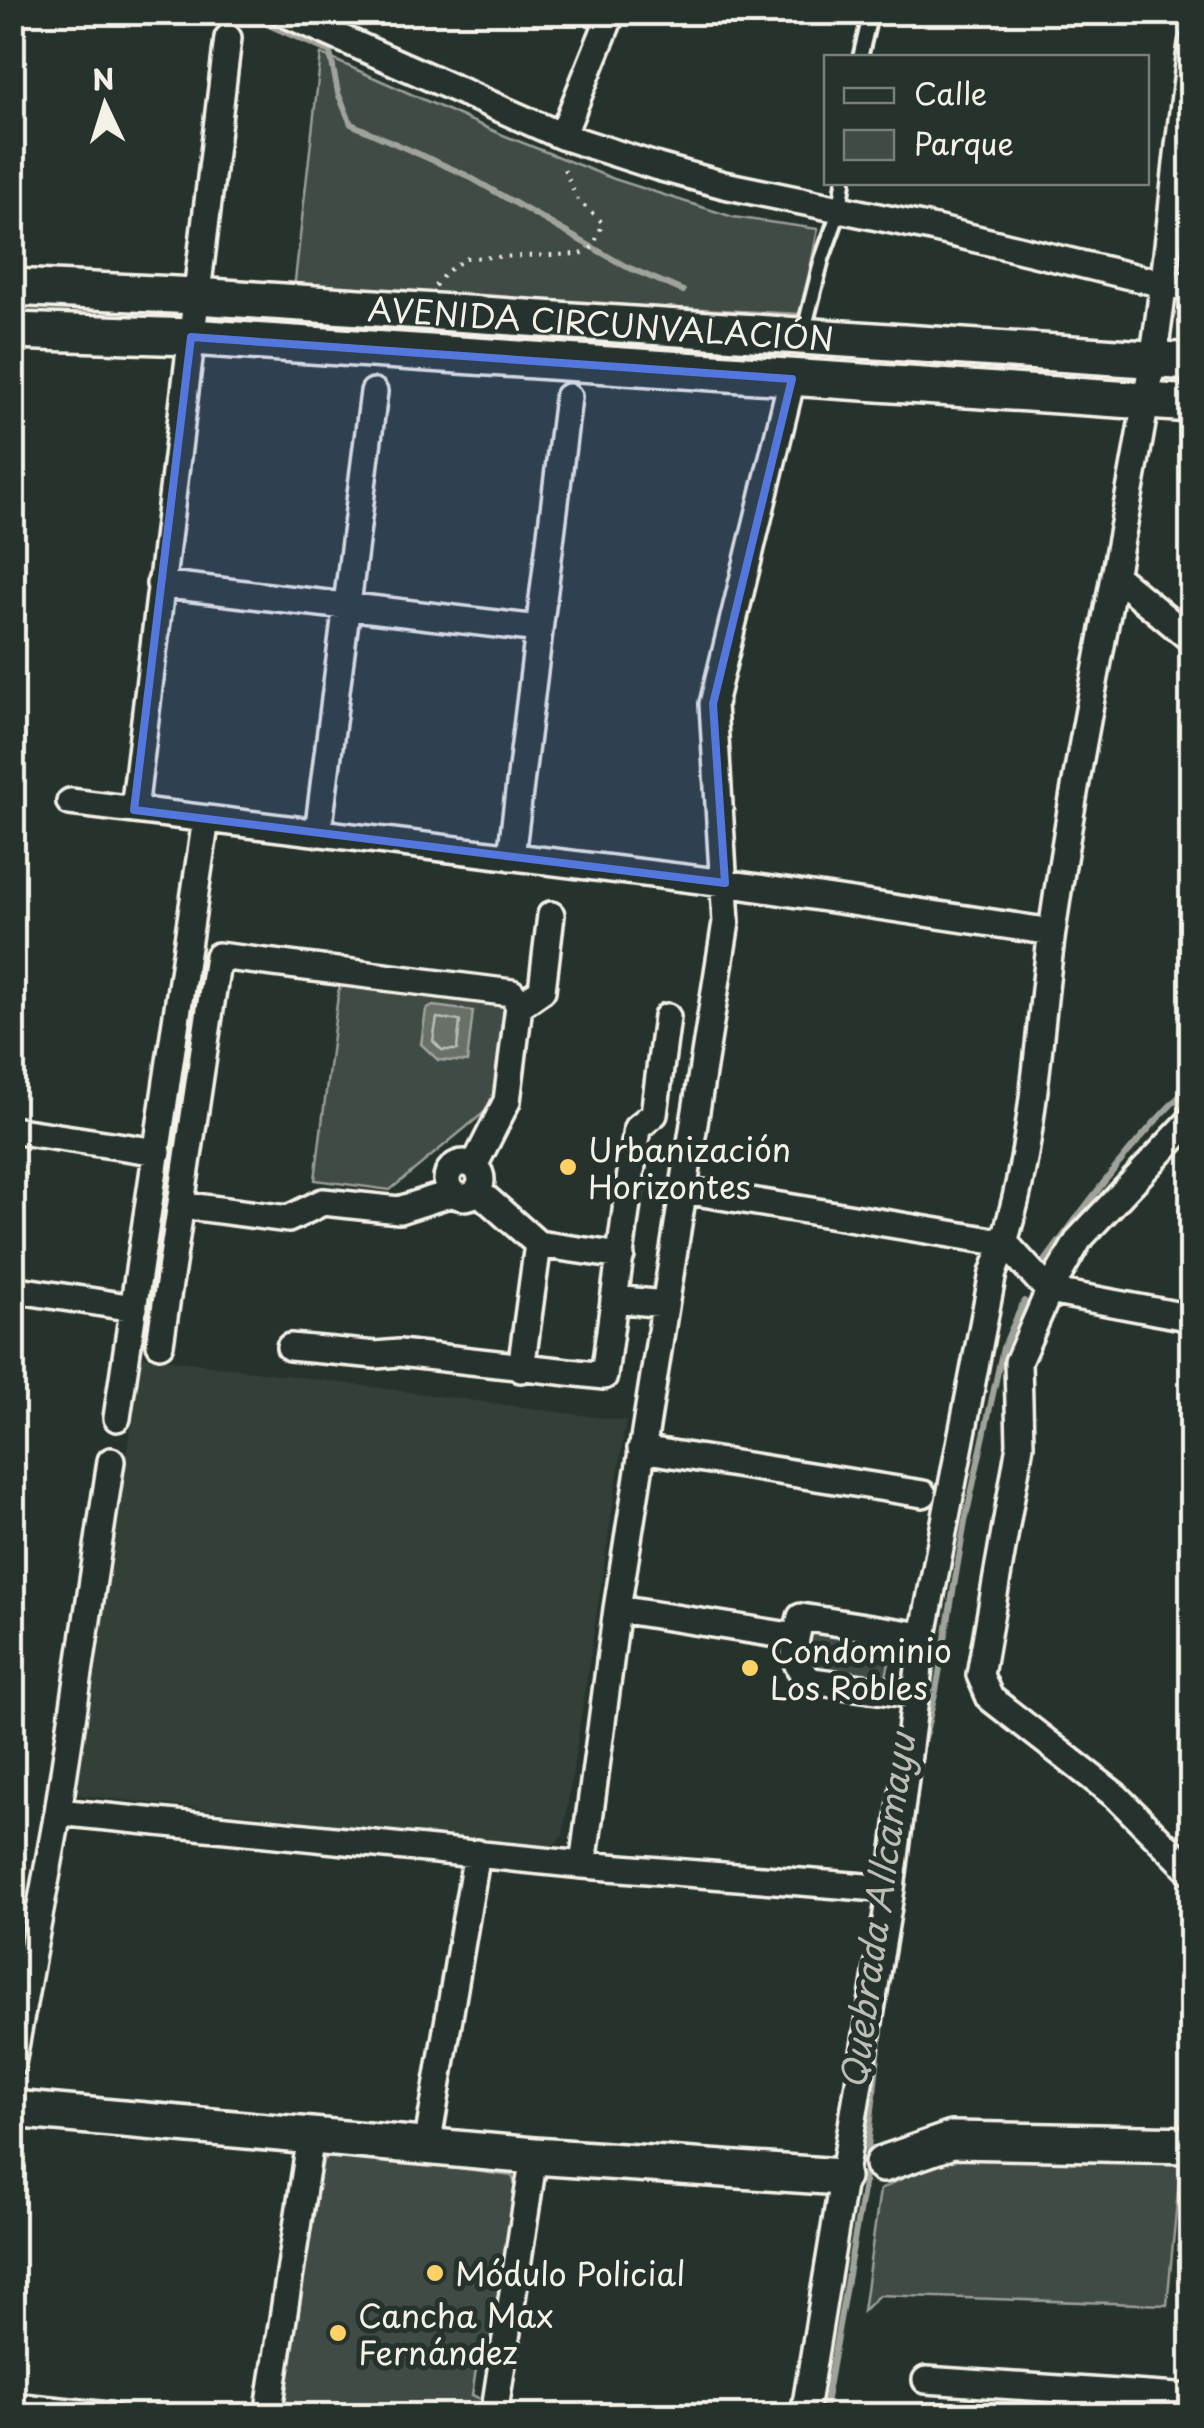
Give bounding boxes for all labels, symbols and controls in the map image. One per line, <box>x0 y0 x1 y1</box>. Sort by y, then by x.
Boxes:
north arrow <box>55 55 155 155</box>
legend <box>824 55 1149 185</box>
text: N <box>91 56 116 101</box>
text: Calle <box>914 70 987 115</box>
text: Parque <box>914 120 1014 165</box>
street label: AVENIDA CIRCUNVALACIÓN <box>366 283 835 362</box>
place label: Urbanización Horizontes <box>588 1125 791 1210</box>
marker: Urbanización Horizontes <box>557 1156 579 1178</box>
place label: Condominio Los Robles <box>770 1626 952 1711</box>
marker: Condominio Los Robles <box>739 1657 761 1679</box>
water label: Quebrada Allcamayu <box>825 1727 928 2092</box>
place label: Módulo Policial <box>455 2249 686 2297</box>
marker: Módulo Policial <box>424 2262 446 2284</box>
place label: Cancha Max Fernández <box>358 2291 554 2376</box>
marker: Cancha Max Fernández <box>327 2322 349 2344</box>

